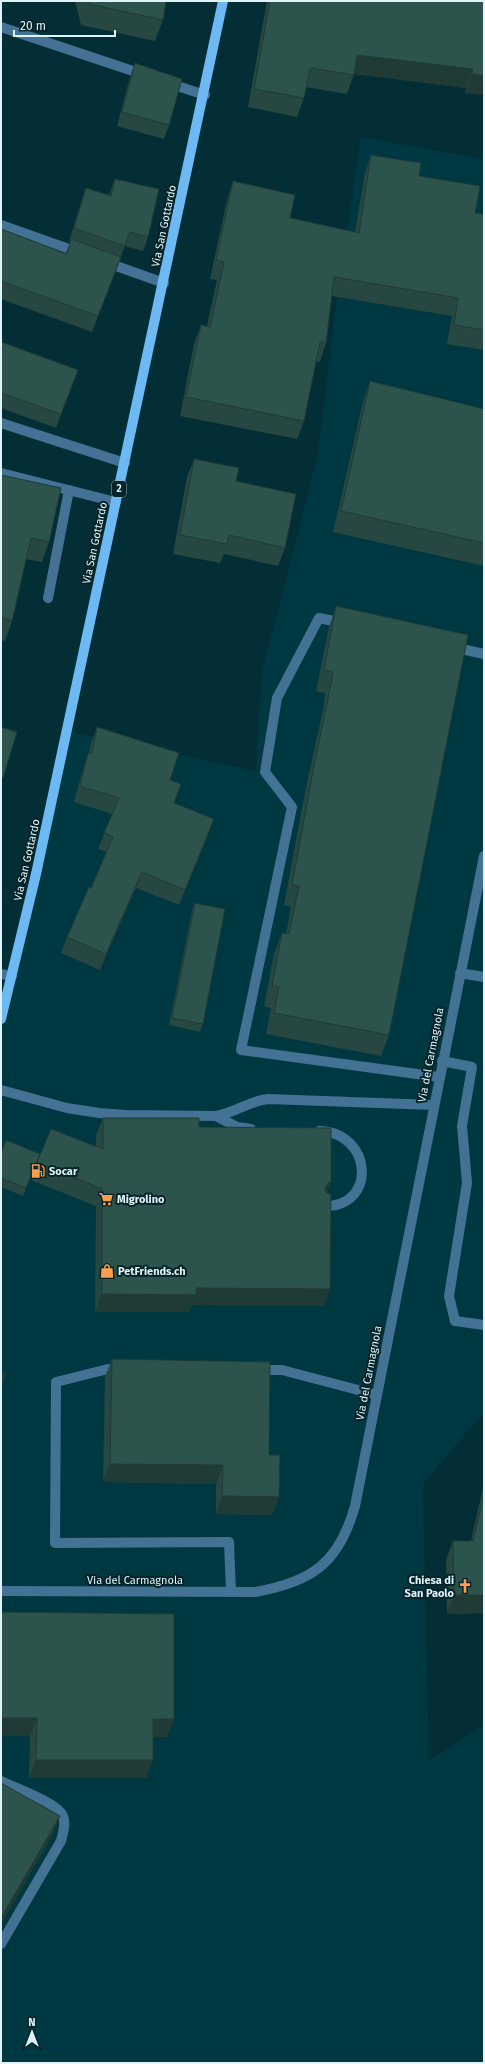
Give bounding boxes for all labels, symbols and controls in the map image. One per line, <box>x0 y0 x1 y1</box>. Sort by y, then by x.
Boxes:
scale bar <box>14 12 115 38</box>
text: 20 m <box>20 19 46 33</box>
street label: Via San Gottardo <box>149 184 179 268</box>
road number: 2 <box>112 481 126 497</box>
street label: Via San Gottardo <box>80 501 110 585</box>
street label: Via San Gottardo <box>11 818 43 902</box>
street label: Via del Carmagnola <box>415 1007 447 1103</box>
fuel station icon: Socar <box>30 1163 46 1179</box>
place label: Socar <box>49 1165 78 1178</box>
supermarket icon: Migrolino <box>98 1191 114 1207</box>
place label: Migrolino <box>117 1193 165 1206</box>
shop icon: PetFriends.ch <box>99 1263 115 1279</box>
place label: PetFriends.ch <box>118 1265 186 1278</box>
street label: Via del Carmagnola <box>353 1325 385 1421</box>
street label: Via del Carmagnola <box>87 1574 183 1587</box>
place label: Chiesa di San Paolo <box>405 1574 455 1600</box>
church icon: Chiesa di San Paolo <box>457 1578 473 1594</box>
north arrow <box>12 2012 52 2052</box>
text: N <box>28 2016 36 2029</box>

